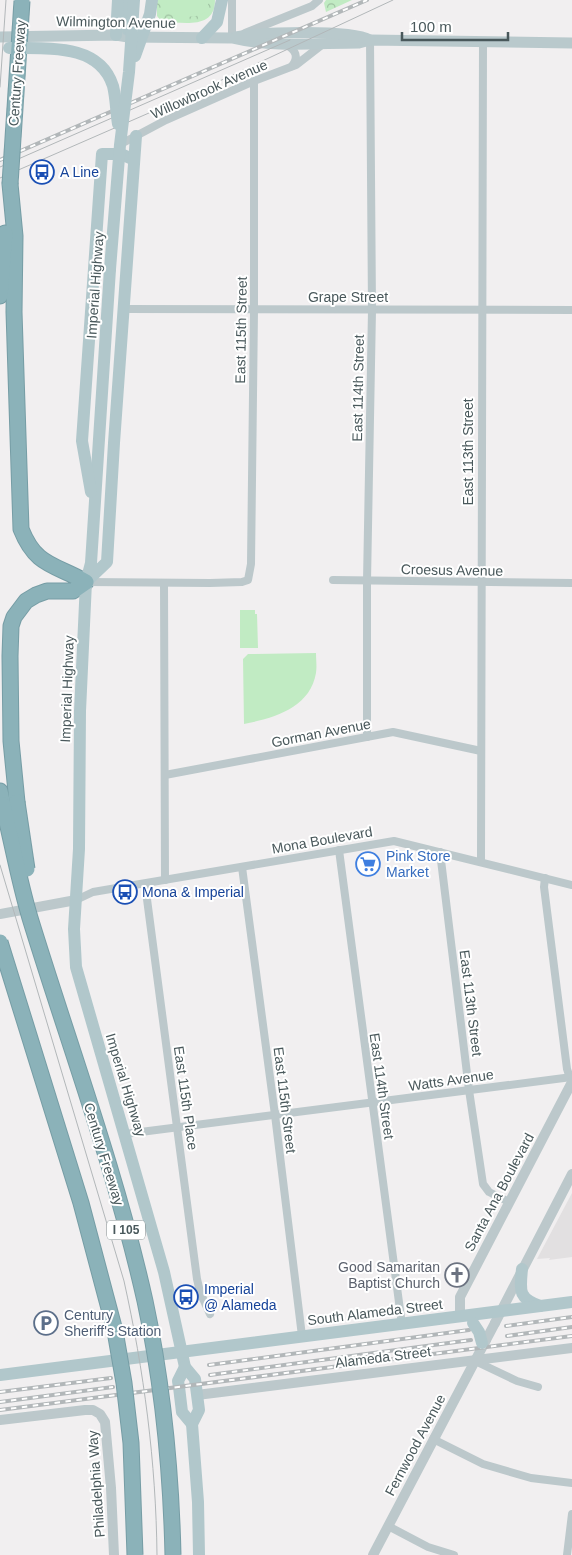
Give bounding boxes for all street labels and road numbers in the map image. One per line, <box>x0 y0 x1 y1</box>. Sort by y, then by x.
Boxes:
street label: Wilmington Avenue <box>56 13 176 31</box>
street label: Century Freeway <box>5 19 29 127</box>
street label: Willowbrook Avenue <box>148 56 270 122</box>
street label: Imperial Highway <box>83 231 107 339</box>
street label: East 115th Street <box>232 276 250 384</box>
street label: Grape Street <box>308 289 388 305</box>
street label: East 114th Street <box>349 334 367 442</box>
street label: East 113th Street <box>460 398 476 506</box>
street label: Croesus Avenue <box>401 561 504 579</box>
street label: Imperial Highway <box>57 635 77 743</box>
street label: Gorman Avenue <box>270 715 372 750</box>
street label: Mona Boulevard <box>270 823 374 857</box>
street label: East 113th Street <box>457 949 485 1057</box>
street label: Imperial Highway <box>103 1031 149 1139</box>
street label: East 114th Street <box>367 1032 397 1140</box>
street label: East 115th Place <box>171 1045 201 1151</box>
street label: East 115th Street <box>271 1046 299 1154</box>
street label: Watts Avenue <box>407 1066 495 1094</box>
street label: Century Freeway <box>81 1101 127 1207</box>
street label: Santa Ana Boulevard <box>461 1130 537 1254</box>
road number: I 105 <box>107 1220 145 1240</box>
street label: South Alameda Street <box>306 1296 444 1328</box>
street label: Alameda Street <box>334 1343 432 1371</box>
street label: Fernwood Avenue <box>382 1391 449 1498</box>
street label: Philadelphia Way <box>84 1430 108 1538</box>

